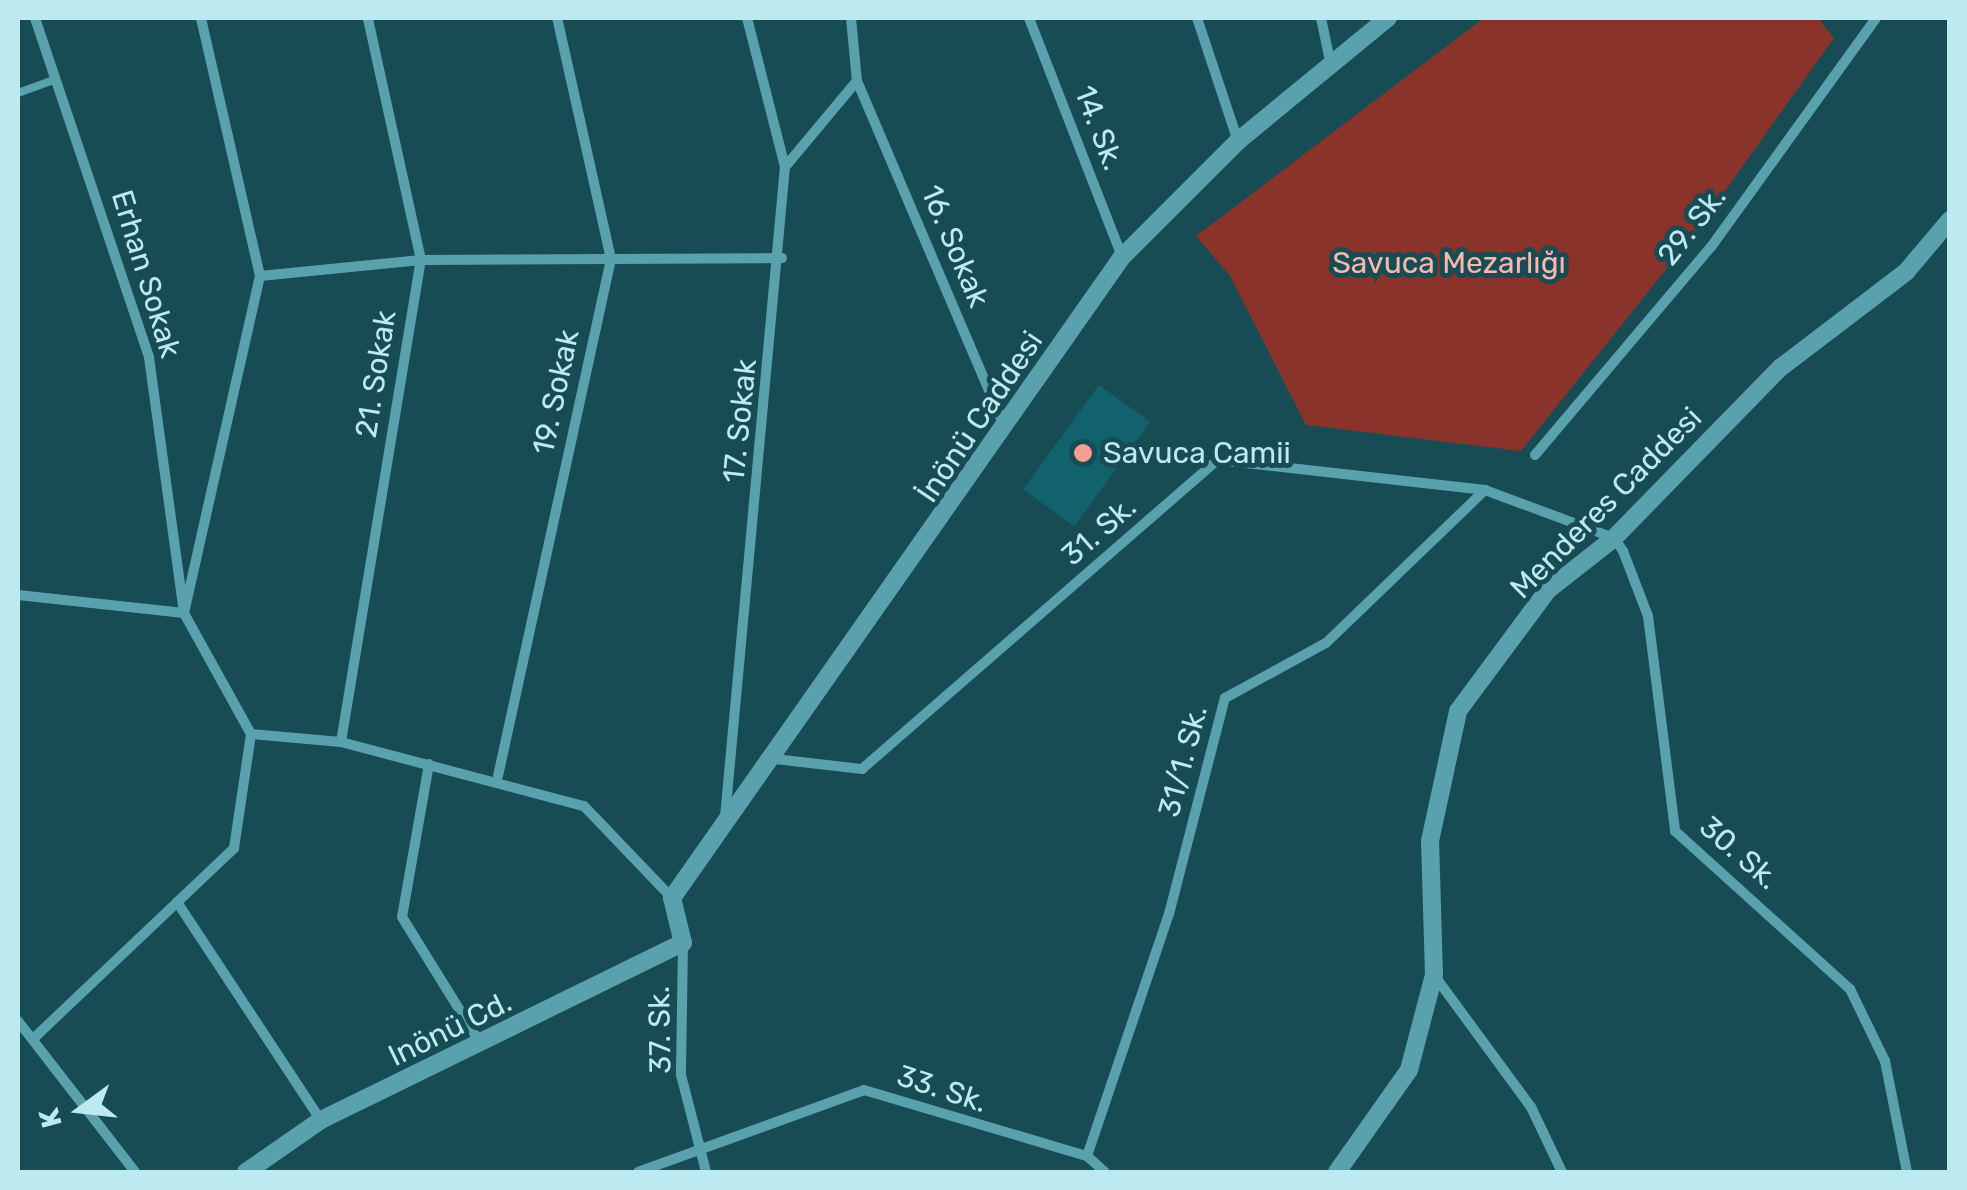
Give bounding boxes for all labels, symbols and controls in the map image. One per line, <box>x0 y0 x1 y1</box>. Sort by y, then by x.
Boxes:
street label: 14. Sk. <box>1066 81 1132 175</box>
street label: 29. Sk. <box>1650 179 1734 273</box>
street label: 16. Sokak <box>913 180 997 312</box>
street label: Erhan Sokak <box>103 186 189 362</box>
park label: Savuca Mezarlığı <box>1332 245 1566 281</box>
street label: 21. Sokak <box>348 308 404 440</box>
street label: İnönü Caddesi <box>909 325 1051 509</box>
street label: 19. Sokak <box>525 326 587 458</box>
street label: 17. Sokak <box>716 357 764 485</box>
street label: Menderes Caddesi <box>1503 400 1709 606</box>
place label: Savuca Camii <box>1103 435 1291 471</box>
marker: Savuca Camii <box>1072 442 1094 464</box>
street label: 31. Sk. <box>1054 489 1144 573</box>
street label: 31/1. Sk. <box>1151 701 1215 821</box>
street label: 30. Sk. <box>1692 809 1786 897</box>
street label: Inönü Cd. <box>383 984 517 1074</box>
street label: 37. Sk. <box>641 986 679 1074</box>
street label: 33. Sk. <box>892 1058 992 1120</box>
north arrow <box>30 1060 130 1160</box>
text: K <box>32 1105 69 1131</box>

